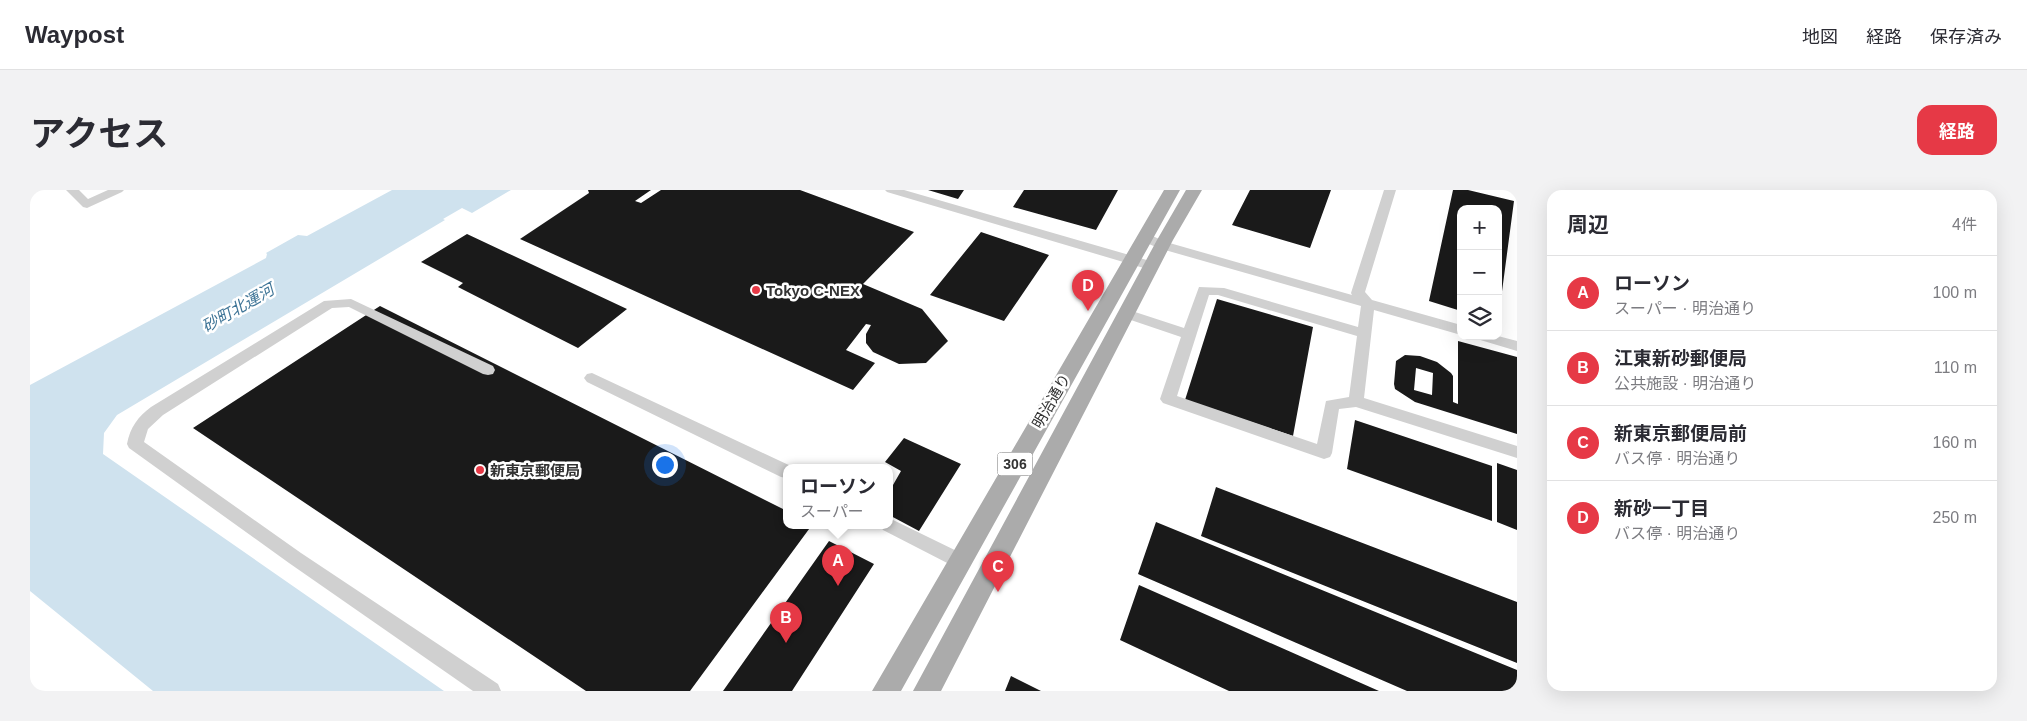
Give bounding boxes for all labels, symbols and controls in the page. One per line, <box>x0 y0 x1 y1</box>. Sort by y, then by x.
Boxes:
text: Waypost <box>25 21 124 48</box>
text: 地図 <box>1802 27 1838 47</box>
text: 経路 <box>1866 27 1902 47</box>
text: 保存済み <box>1930 27 2002 47</box>
button: 経路 <box>1917 105 1997 155</box>
text: アクセス <box>30 114 168 153</box>
map controls <box>1457 205 1502 340</box>
button: + <box>1457 205 1502 250</box>
text: 周辺 <box>1567 213 1609 236</box>
text: 4件 <box>1952 216 1977 233</box>
button: − <box>1457 250 1502 295</box>
pin: D <box>1072 270 1104 311</box>
text: ローソン <box>1614 273 1690 294</box>
water label: 砂町北運河 <box>199 279 279 335</box>
place label: Tokyo C-NEX <box>766 282 860 299</box>
marker: Tokyo C-NEX <box>750 284 762 296</box>
text: A <box>1577 284 1589 301</box>
text: 100 m <box>1933 284 1977 301</box>
button: layers <box>1457 295 1502 340</box>
text: スーパー · 明治通り <box>1614 300 1756 317</box>
text: 江東新砂郵便局 <box>1614 348 1747 369</box>
text: B <box>1577 359 1589 376</box>
text: 110 m <box>1934 359 1977 376</box>
street label: 明治通り <box>1029 371 1073 431</box>
text: 公共施設 · 明治通り <box>1614 375 1756 392</box>
text: 新東京郵便局前 <box>1614 423 1747 444</box>
text: C <box>1577 434 1589 451</box>
text: 160 m <box>1933 434 1977 451</box>
text: バス停 · 明治通り <box>1614 450 1740 467</box>
your location <box>652 452 678 478</box>
road number: 306 <box>998 452 1032 476</box>
place label: 新東京郵便局 <box>490 462 580 479</box>
marker: 新東京郵便局 <box>474 464 486 476</box>
popup <box>783 464 893 529</box>
text: ローソン <box>800 476 876 497</box>
text: 新砂一丁目 <box>1614 498 1709 519</box>
text: スーパー <box>800 503 864 520</box>
text: D <box>1577 509 1589 526</box>
text: 250 m <box>1933 509 1977 526</box>
text: バス停 · 明治通り <box>1614 525 1740 542</box>
pin: A <box>822 545 854 586</box>
pin: C <box>982 551 1014 592</box>
pin: B <box>770 602 802 643</box>

